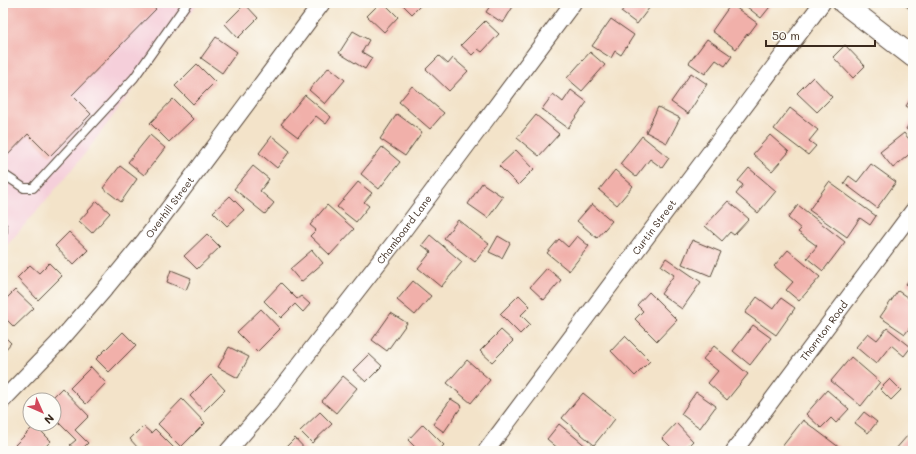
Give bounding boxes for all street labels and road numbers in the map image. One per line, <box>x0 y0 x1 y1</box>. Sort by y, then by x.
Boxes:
street label: Overhill Street <box>142 174 197 241</box>
street label: Chamboard Lane <box>373 192 435 267</box>
street label: Curtin Street <box>629 196 679 258</box>
street label: Thornton Road <box>797 298 851 364</box>

